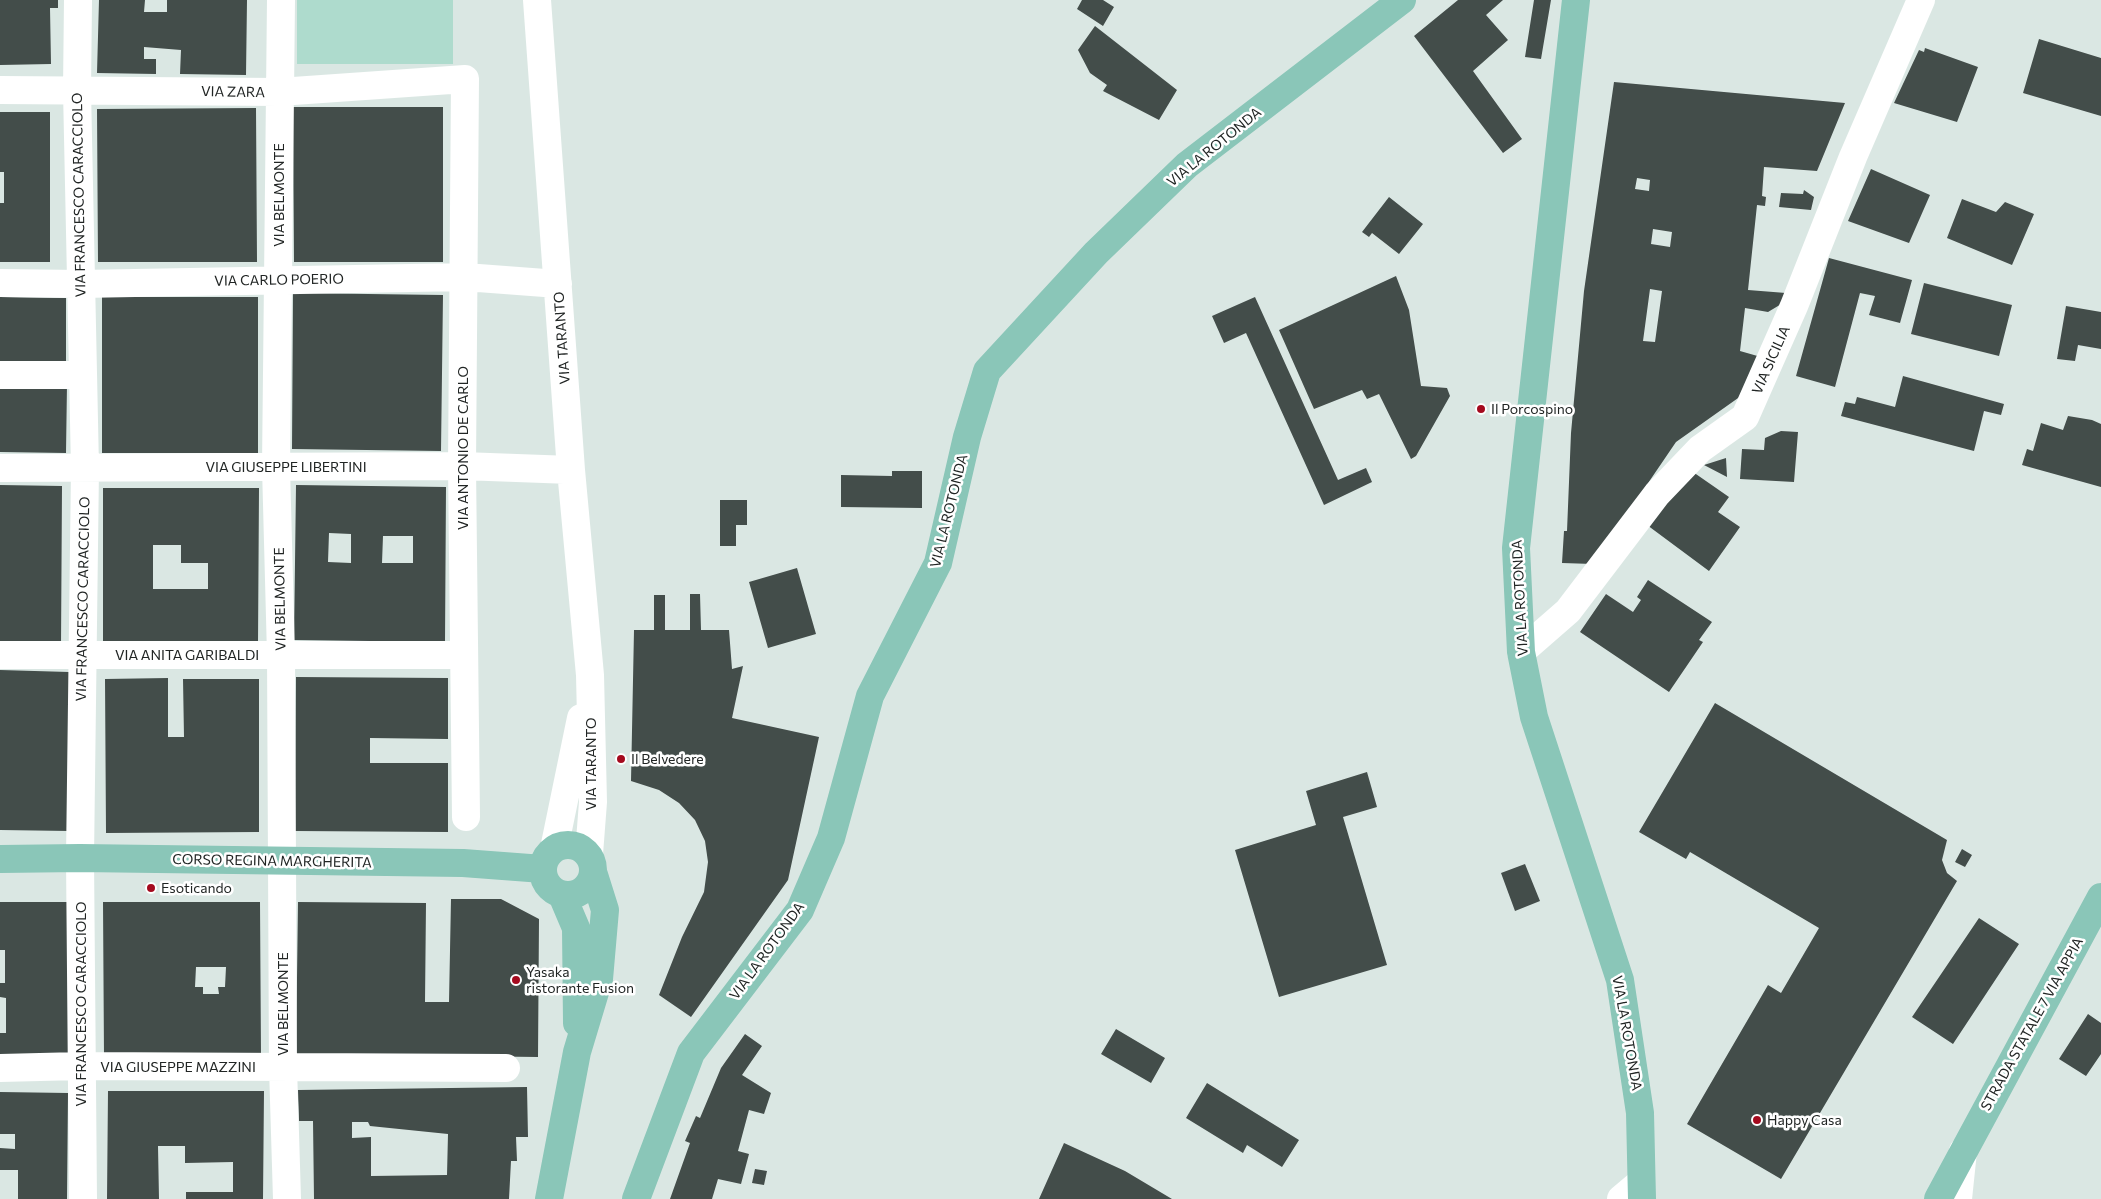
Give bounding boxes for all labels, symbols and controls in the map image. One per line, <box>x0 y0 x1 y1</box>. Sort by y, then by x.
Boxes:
street label: VIA ZARA <box>201 83 265 101</box>
street label: VIA FRANCESCO CARACCIOLO <box>69 92 89 298</box>
street label: VIA LA ROTONDA <box>1163 104 1265 190</box>
street label: VIA BELMONTE <box>271 143 287 247</box>
street label: VIA CARLO POERIO <box>214 270 344 290</box>
street label: VIA TARANTO <box>550 291 574 385</box>
street label: VIA SICILIA <box>1748 323 1794 397</box>
street label: VIA ANTONIO DE CARLO <box>455 366 471 530</box>
place label: Il Porcospino <box>1491 401 1573 417</box>
marker: Il Porcospino <box>1475 403 1487 415</box>
street label: VIA LA ROTONDA <box>927 452 971 570</box>
street label: VIA GIUSEPPE LIBERTINI <box>205 459 367 475</box>
street label: VIA FRANCESCO CARACCIOLO <box>73 496 93 702</box>
street label: VIA LA ROTONDA <box>1509 539 1531 657</box>
street label: VIA BELMONTE <box>271 547 289 651</box>
street label: VIA ANITA GARIBALDI <box>115 647 259 663</box>
street label: VIA TARANTO <box>583 718 599 810</box>
place label: Il Belvedere <box>631 751 704 767</box>
marker: Il Belvedere <box>615 753 627 765</box>
street label: CORSO REGINA MARGHERITA <box>172 851 372 871</box>
place label: Esoticando <box>161 880 232 896</box>
marker: Esoticando <box>145 882 157 894</box>
street label: VIA LA ROTONDA <box>726 899 808 1003</box>
street label: VIA FRANCESCO CARACCIOLO <box>73 902 89 1106</box>
street label: STRADA STATALE 7 VIA APPIA <box>1977 934 2087 1114</box>
street label: VIA BELMONTE <box>275 952 291 1056</box>
place label: Yasaka ristorante Fusion <box>526 964 634 996</box>
marker: Yasaka ristorante Fusion <box>510 974 522 986</box>
street label: VIA LA ROTONDA <box>1609 974 1645 1092</box>
street label: VIA GIUSEPPE MAZZINI <box>100 1059 256 1075</box>
place label: Happy Casa <box>1767 1112 1842 1128</box>
marker: Happy Casa <box>1751 1114 1763 1126</box>

